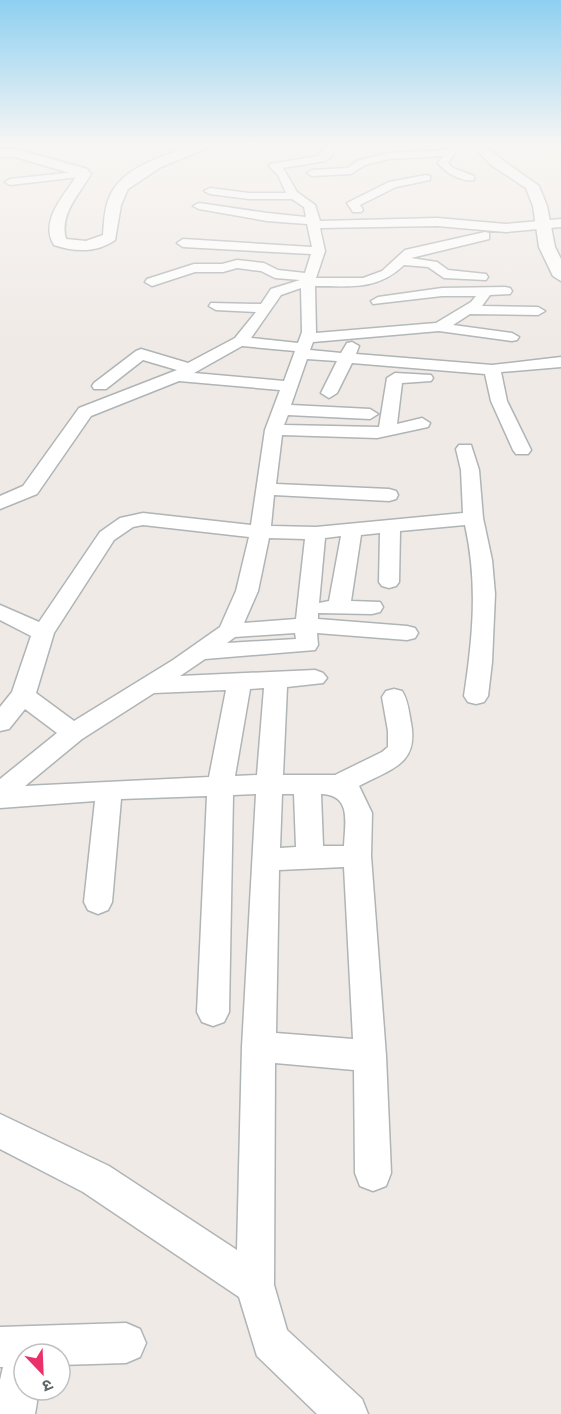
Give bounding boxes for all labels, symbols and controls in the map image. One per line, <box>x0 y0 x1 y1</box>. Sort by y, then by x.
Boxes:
north arrow <box>12 1342 72 1402</box>
text: उ <box>39 1375 56 1397</box>

